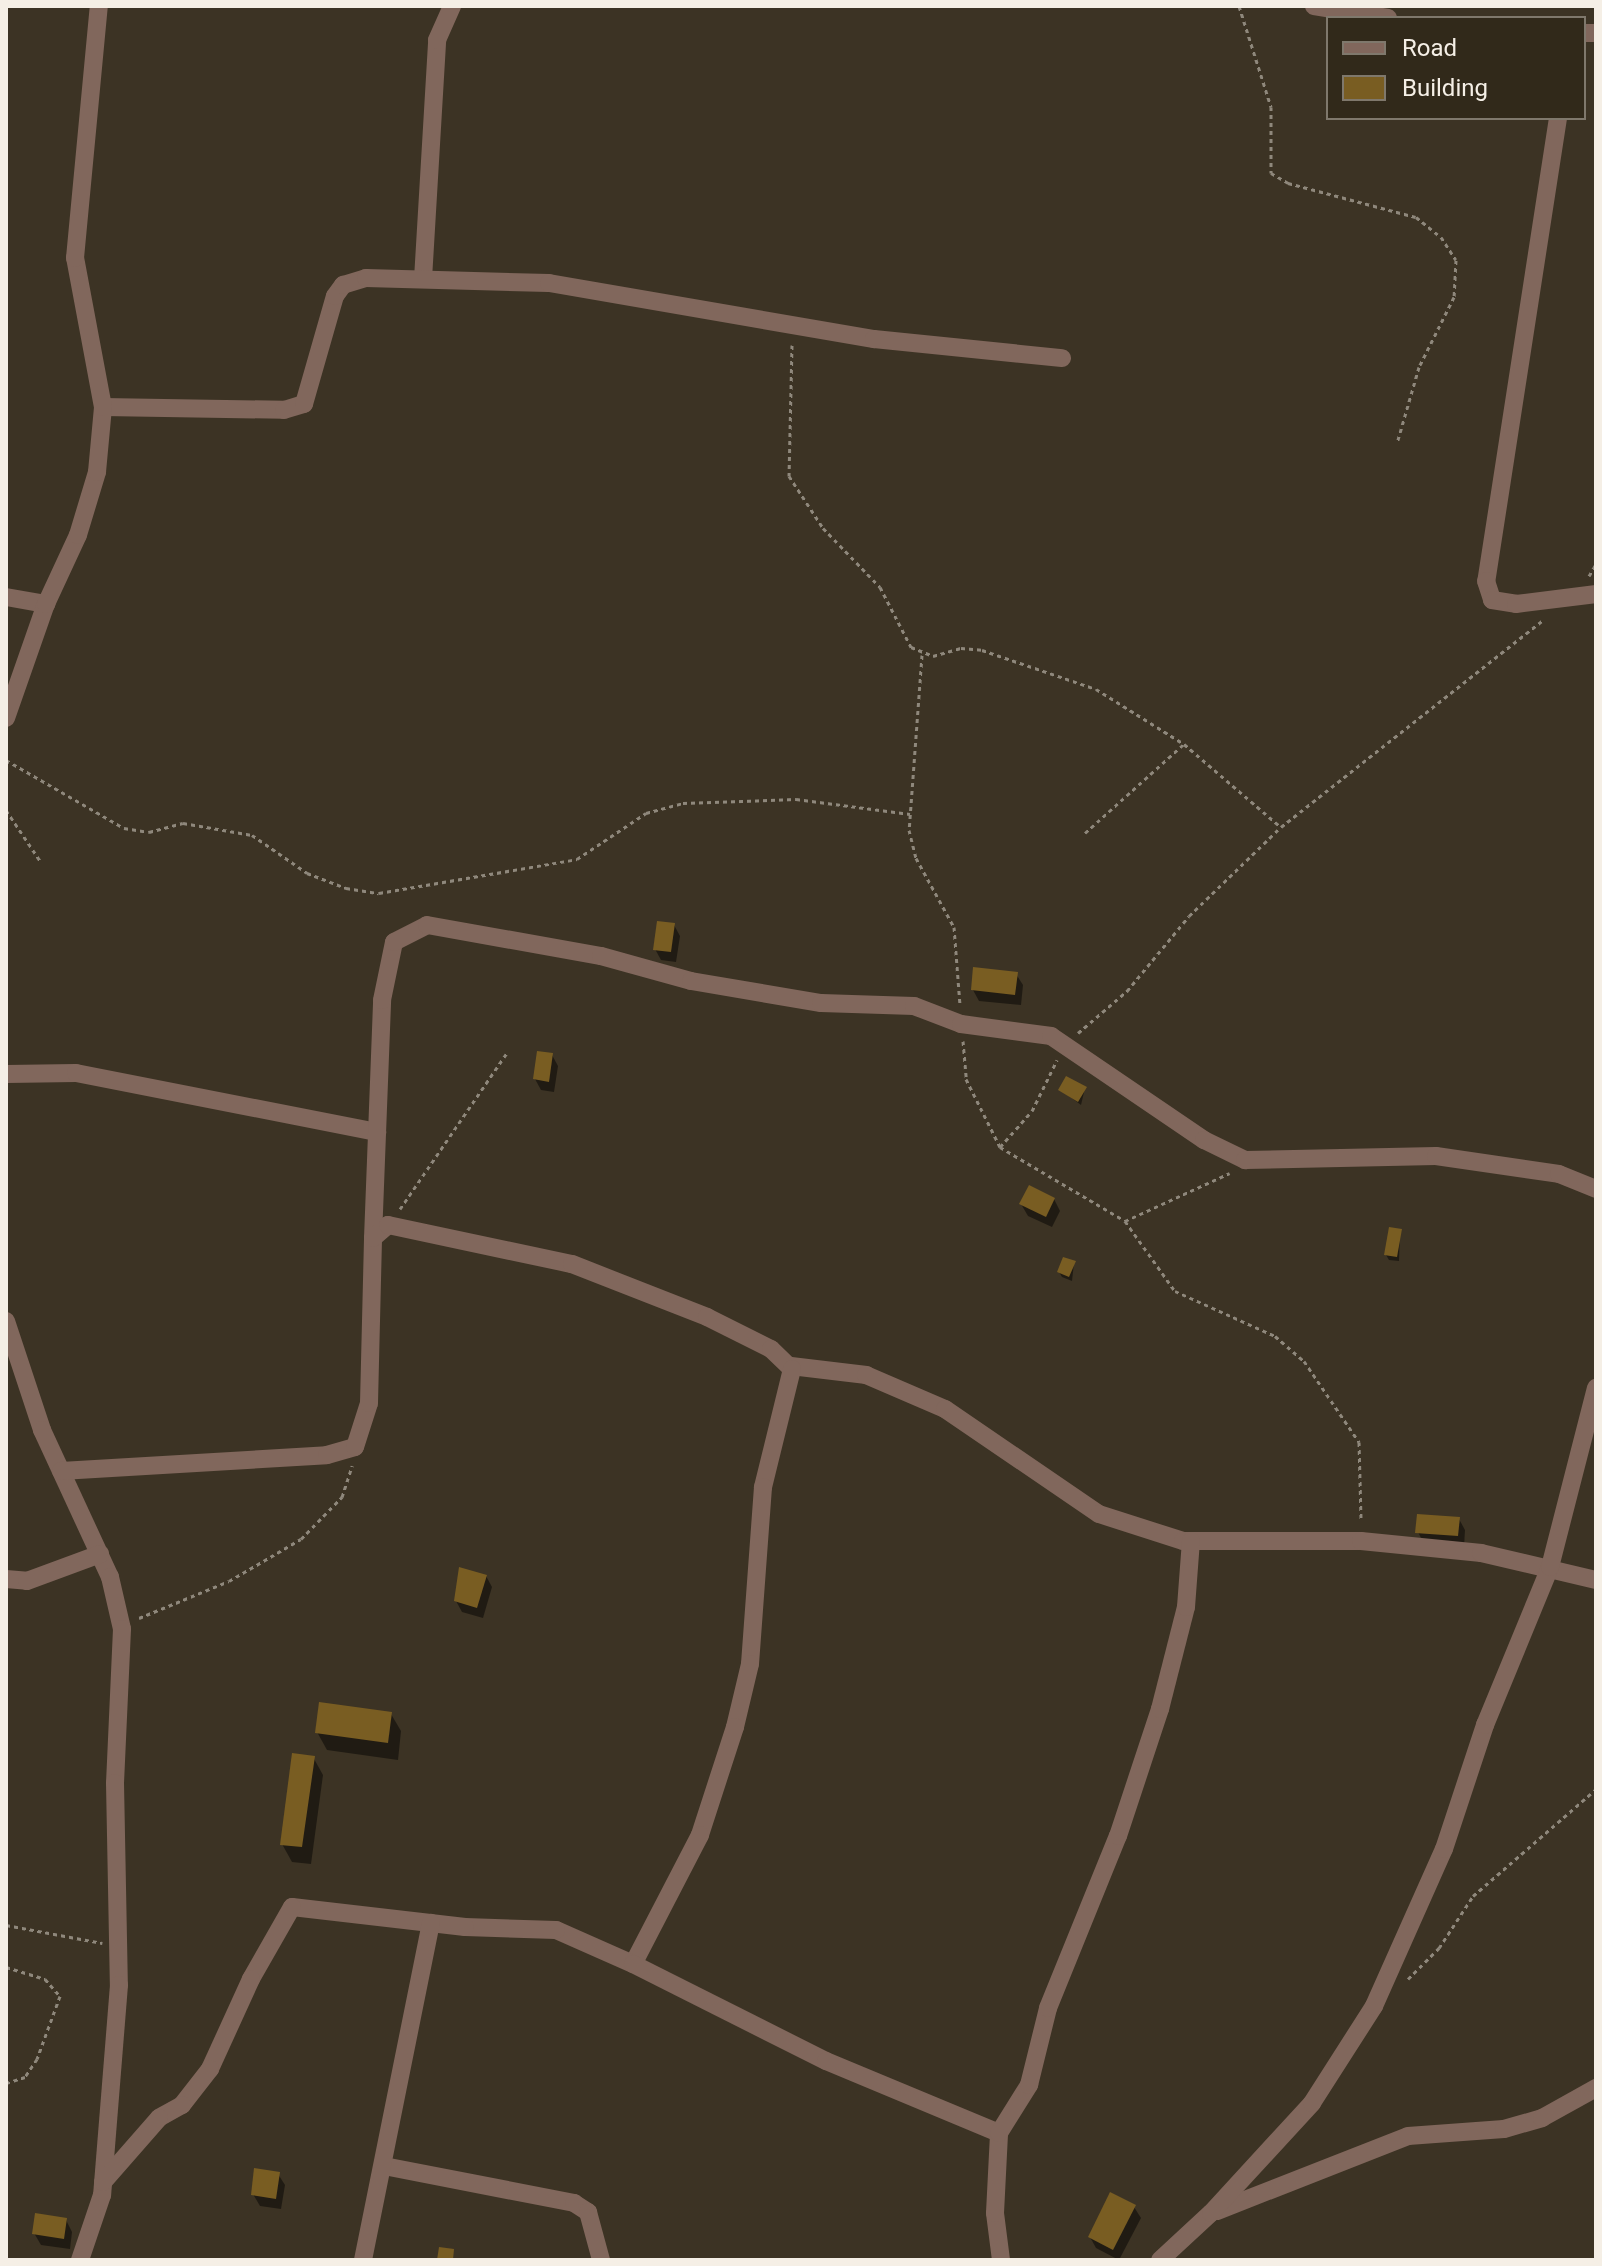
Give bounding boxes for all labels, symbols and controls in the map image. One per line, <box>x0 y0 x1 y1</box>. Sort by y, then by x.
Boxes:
legend <box>1326 16 1586 120</box>
text: Road <box>1402 34 1457 62</box>
text: Building <box>1402 74 1488 102</box>

